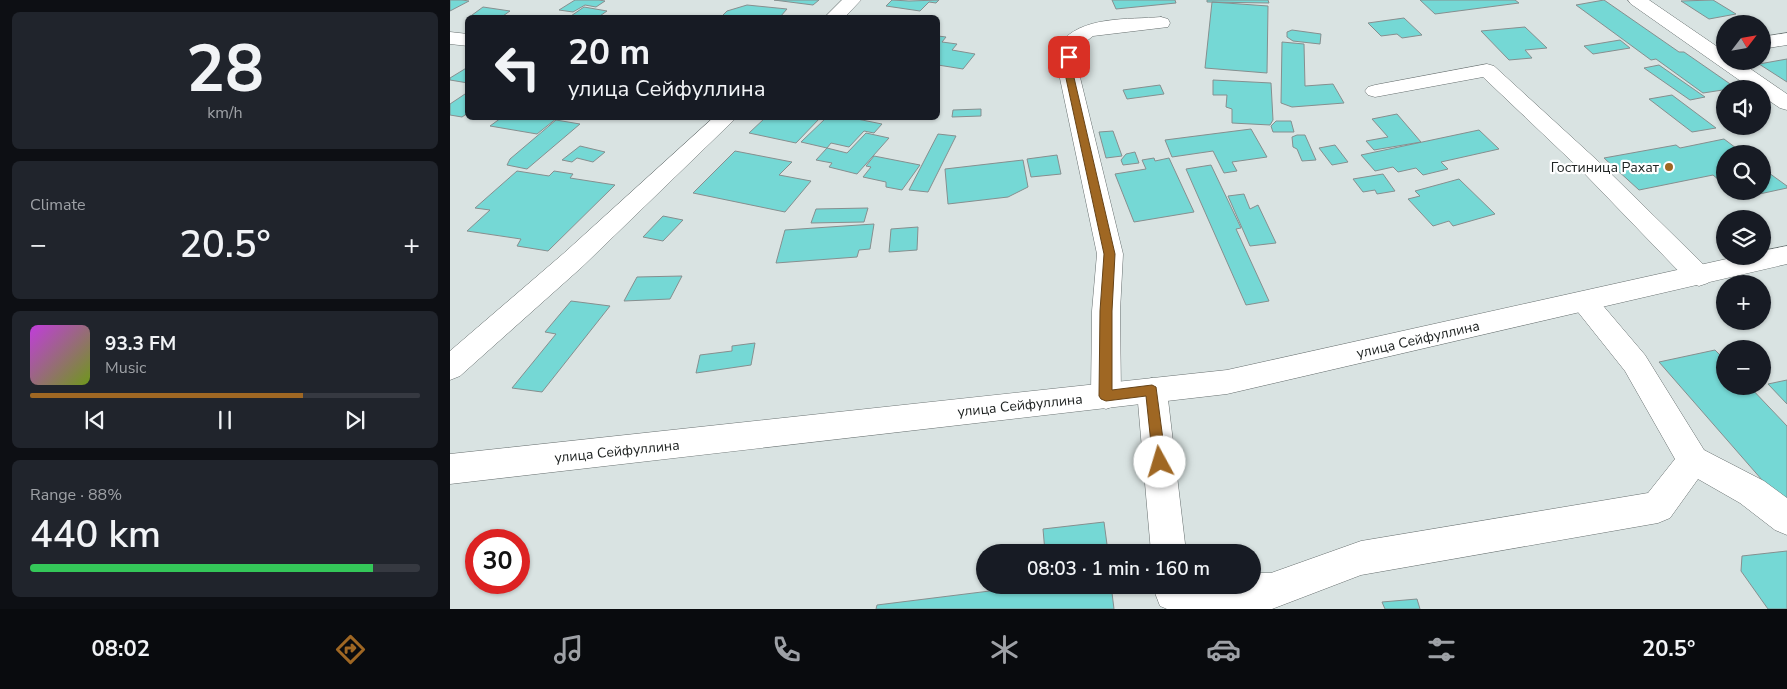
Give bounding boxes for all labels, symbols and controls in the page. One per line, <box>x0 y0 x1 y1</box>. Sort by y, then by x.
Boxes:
north arrow <box>1716 15 1771 70</box>
map controls <box>1716 15 1771 395</box>
text: 28 <box>186 25 264 114</box>
text: 20 m <box>568 29 650 76</box>
icon: left <box>485 35 550 100</box>
pin <box>1048 36 1090 78</box>
icon: arrive <box>1055 43 1083 71</box>
text: улица Сейфуллина <box>568 74 766 104</box>
button: sound <box>1716 80 1771 135</box>
text: km/h <box>207 102 243 124</box>
button: search <box>1716 145 1771 200</box>
place label: Гостиница Рахат <box>1551 158 1660 177</box>
marker: Гостиница Рахат <box>1663 161 1675 173</box>
text: Climate <box>30 194 85 216</box>
button: layers <box>1716 210 1771 265</box>
text: 20.5° <box>179 219 271 270</box>
text: − <box>30 226 47 264</box>
text: + <box>403 226 420 264</box>
button: + <box>1716 275 1771 330</box>
street label: улица Сейфуллина <box>1355 316 1482 363</box>
text: 93.3 FM <box>105 331 176 357</box>
button: − <box>1716 340 1771 395</box>
text: Music <box>105 357 146 379</box>
street label: улица Сейфуллина <box>957 389 1084 422</box>
icon: previous <box>81 406 109 434</box>
icon: pause <box>211 406 239 434</box>
icon: next <box>341 406 369 434</box>
street label: улица Сейфуллина <box>554 435 681 468</box>
position arrow <box>1133 435 1185 487</box>
text: Range · 88% <box>30 484 122 506</box>
text: 440 km <box>30 509 161 560</box>
speed limit sign: 30 <box>465 529 530 594</box>
text: 08:03 · 1 min · 160 m <box>1027 556 1210 582</box>
icon: directions <box>333 632 368 667</box>
icon: music <box>551 632 586 667</box>
icon: phone <box>769 632 804 667</box>
icon: climate <box>987 632 1022 667</box>
icon: car <box>1206 632 1241 667</box>
icon: filters <box>1424 632 1459 667</box>
text: 08:02 <box>92 634 150 664</box>
text: 20.5° <box>1642 634 1695 664</box>

